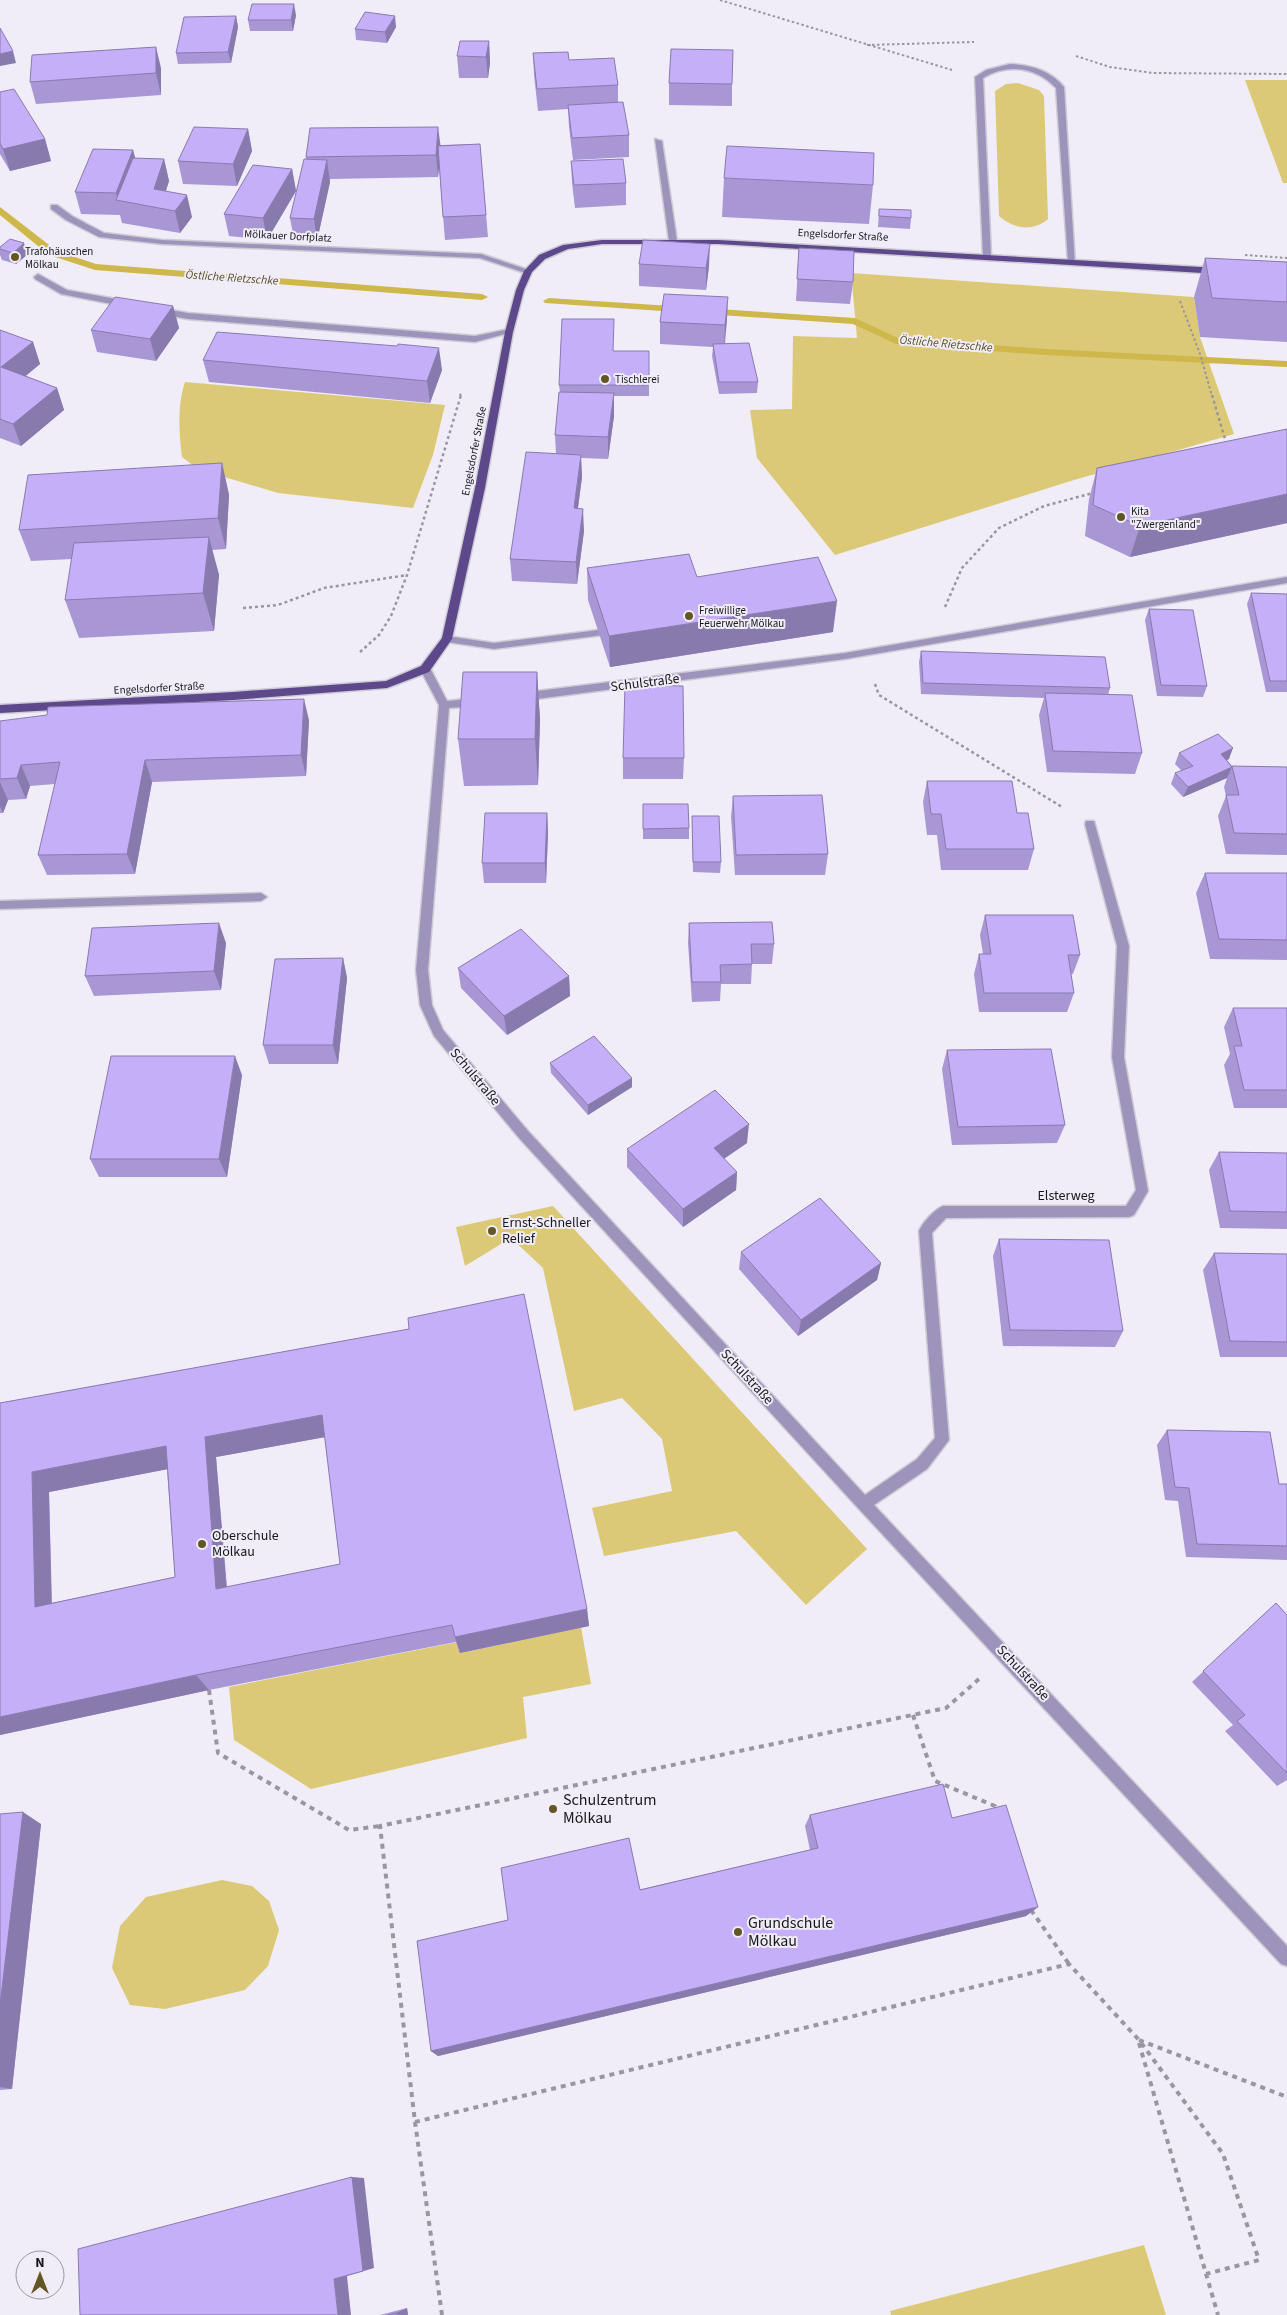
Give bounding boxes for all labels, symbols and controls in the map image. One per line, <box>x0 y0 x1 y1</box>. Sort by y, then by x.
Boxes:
street label: Engelsdorfer Straße <box>797 225 889 245</box>
street label: Mölkauer Dorfplatz <box>244 226 332 246</box>
place label: Trafohäuschen Mölkau <box>25 244 93 272</box>
marker: Trafohäuschen Mölkau <box>9 251 21 263</box>
water label: Östliche Rietzschke <box>185 266 279 290</box>
water label: Östliche Rietzschke <box>899 331 993 357</box>
place label: Tischlerei <box>615 372 659 387</box>
marker: Tischlerei <box>599 373 611 385</box>
street label: Engelsdorfer Straße <box>458 404 490 497</box>
place label: Kita "Zwergenland" <box>1131 504 1201 532</box>
marker: Kita "Zwergenland" <box>1115 511 1127 523</box>
place label: Freiwillige Feuerwehr Mölkau <box>699 603 784 631</box>
marker: Freiwillige Feuerwehr Mölkau <box>683 610 695 622</box>
street label: Schulstraße <box>609 669 681 697</box>
street label: Engelsdorfer Straße <box>113 678 205 698</box>
street label: Schulstraße <box>445 1044 505 1110</box>
street label: Elsterweg <box>1037 1186 1095 1206</box>
place label: Ernst-Schneller Relief <box>502 1213 591 1249</box>
marker: Ernst-Schneller Relief <box>486 1225 498 1237</box>
street label: Schulstraße <box>716 1345 778 1409</box>
place label: Oberschule Mölkau <box>212 1526 279 1562</box>
marker: Oberschule Mölkau <box>196 1538 208 1550</box>
street label: Schulstraße <box>992 1641 1054 1705</box>
place label: Schulzentrum Mölkau <box>563 1789 657 1829</box>
marker: Schulzentrum Mölkau <box>547 1803 559 1815</box>
place label: Grundschule Mölkau <box>748 1912 833 1952</box>
marker: Grundschule Mölkau <box>732 1926 744 1938</box>
north arrow <box>15 2250 65 2300</box>
text: N <box>35 2253 45 2273</box>

